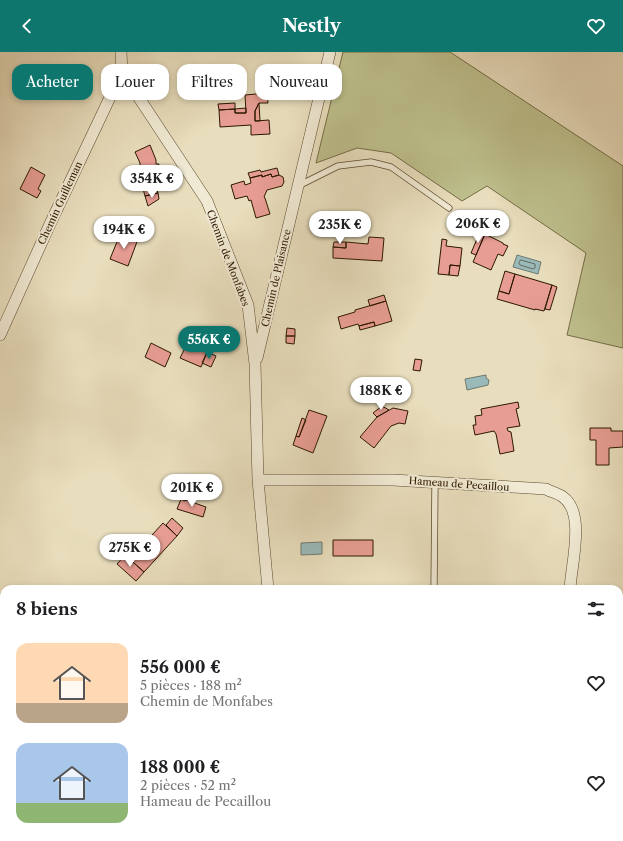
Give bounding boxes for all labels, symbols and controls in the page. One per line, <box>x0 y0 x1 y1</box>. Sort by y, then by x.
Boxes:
icon: back <box>16 15 38 37</box>
text: Nestly <box>282 15 341 37</box>
icon: heart <box>585 15 607 37</box>
chip: Acheter <box>12 64 93 100</box>
chip: Louer <box>101 64 169 100</box>
chip: Filtres <box>177 64 247 100</box>
chip: Nouveau <box>255 64 342 100</box>
street label: Chemin Guilleman <box>35 159 85 247</box>
pin: 354K € <box>119 165 185 199</box>
text: 354K € <box>130 170 174 186</box>
street label: Chemin de Monfabes <box>204 208 252 308</box>
pin: 206K € <box>445 210 511 244</box>
pin: 235K € <box>307 211 373 245</box>
text: 206K € <box>455 215 501 231</box>
pin: 194K € <box>91 216 157 250</box>
text: 235K € <box>318 216 362 232</box>
text: 194K € <box>103 221 145 237</box>
street label: Chemin de Plaisance <box>258 228 294 328</box>
pin: 556K € <box>176 326 242 360</box>
text: 556K € <box>187 331 231 347</box>
pin: 188K € <box>348 377 414 411</box>
text: 188K € <box>359 382 403 398</box>
pin: 201K € <box>159 474 225 508</box>
street label: Hameau de Pecaillou <box>408 474 510 494</box>
text: 201K € <box>170 479 214 495</box>
pin: 275K € <box>97 534 163 568</box>
text: 275K € <box>108 539 152 555</box>
icon: filters <box>585 598 607 620</box>
text: 8 biens <box>16 599 78 619</box>
text: 556 000 € <box>140 657 221 677</box>
icon: home <box>48 659 96 707</box>
icon: heart <box>585 672 607 694</box>
text: 5 pièces · 188 m² <box>140 677 242 693</box>
text: Chemin de Monfabes <box>140 693 273 709</box>
text: 188 000 € <box>140 757 220 777</box>
icon: home <box>48 759 96 807</box>
icon: heart <box>585 772 607 794</box>
text: 2 pièces · 52 m² <box>140 777 236 793</box>
text: Hameau de Pecaillou <box>140 793 271 809</box>

